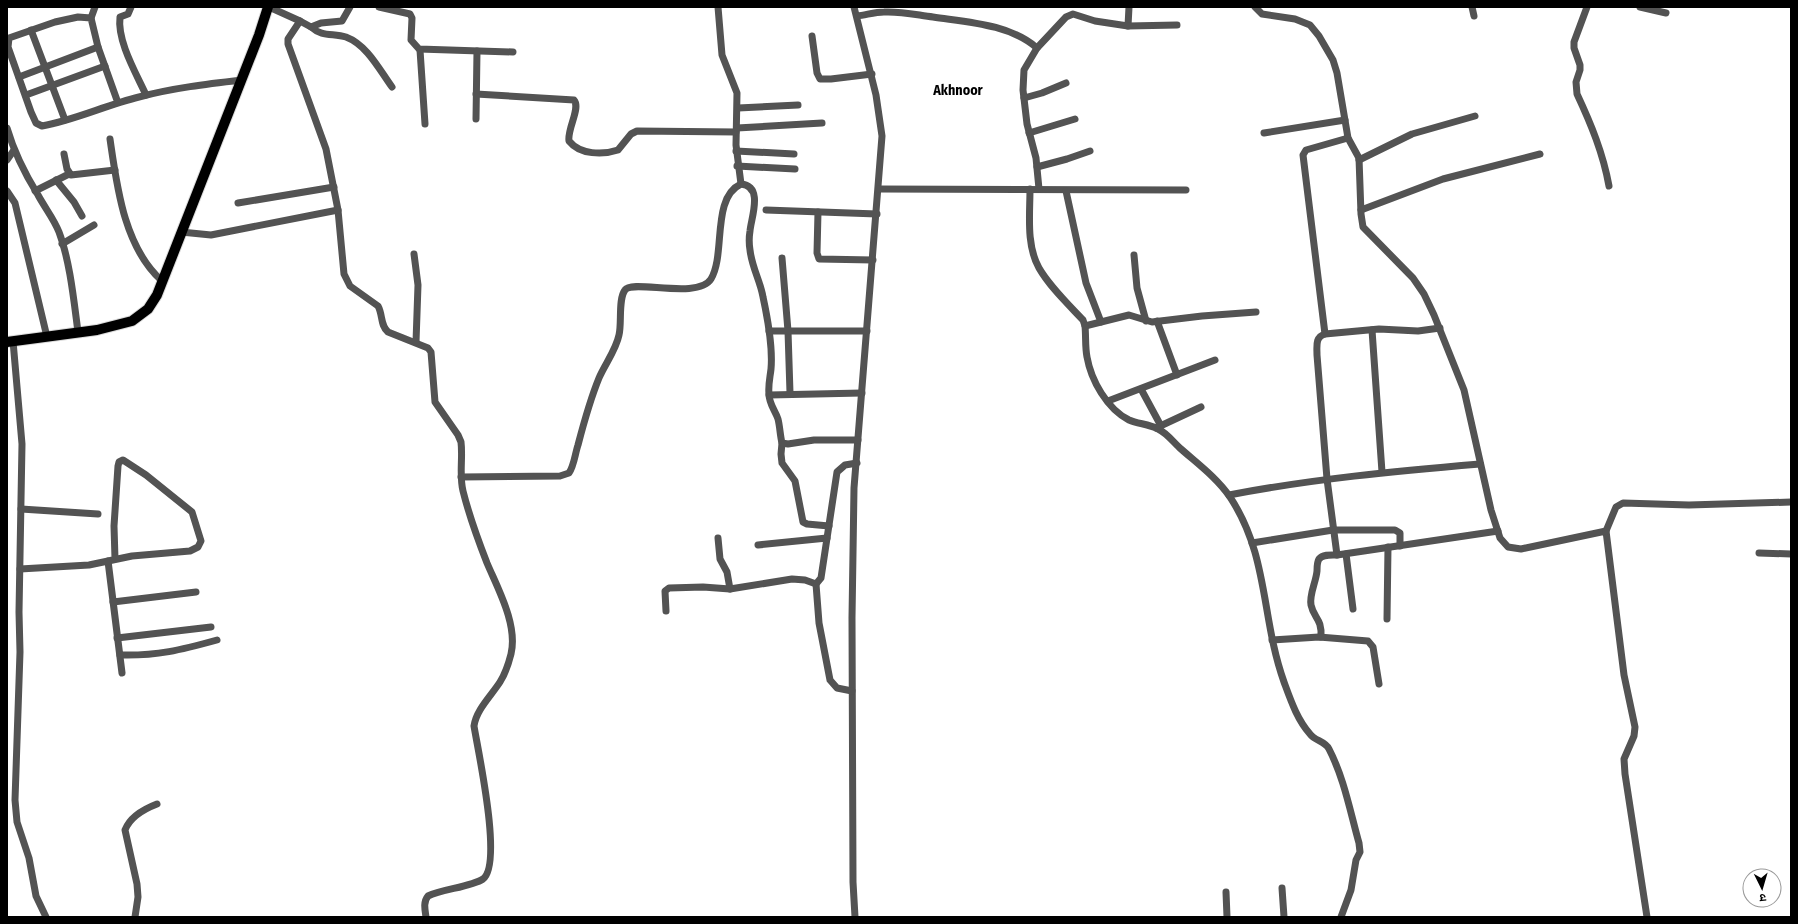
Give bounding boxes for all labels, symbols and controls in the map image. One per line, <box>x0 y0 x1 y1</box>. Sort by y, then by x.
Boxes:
district label: Akhnoor <box>932 82 984 99</box>
north arrow <box>1742 868 1782 908</box>
text: उ <box>1758 891 1767 904</box>

